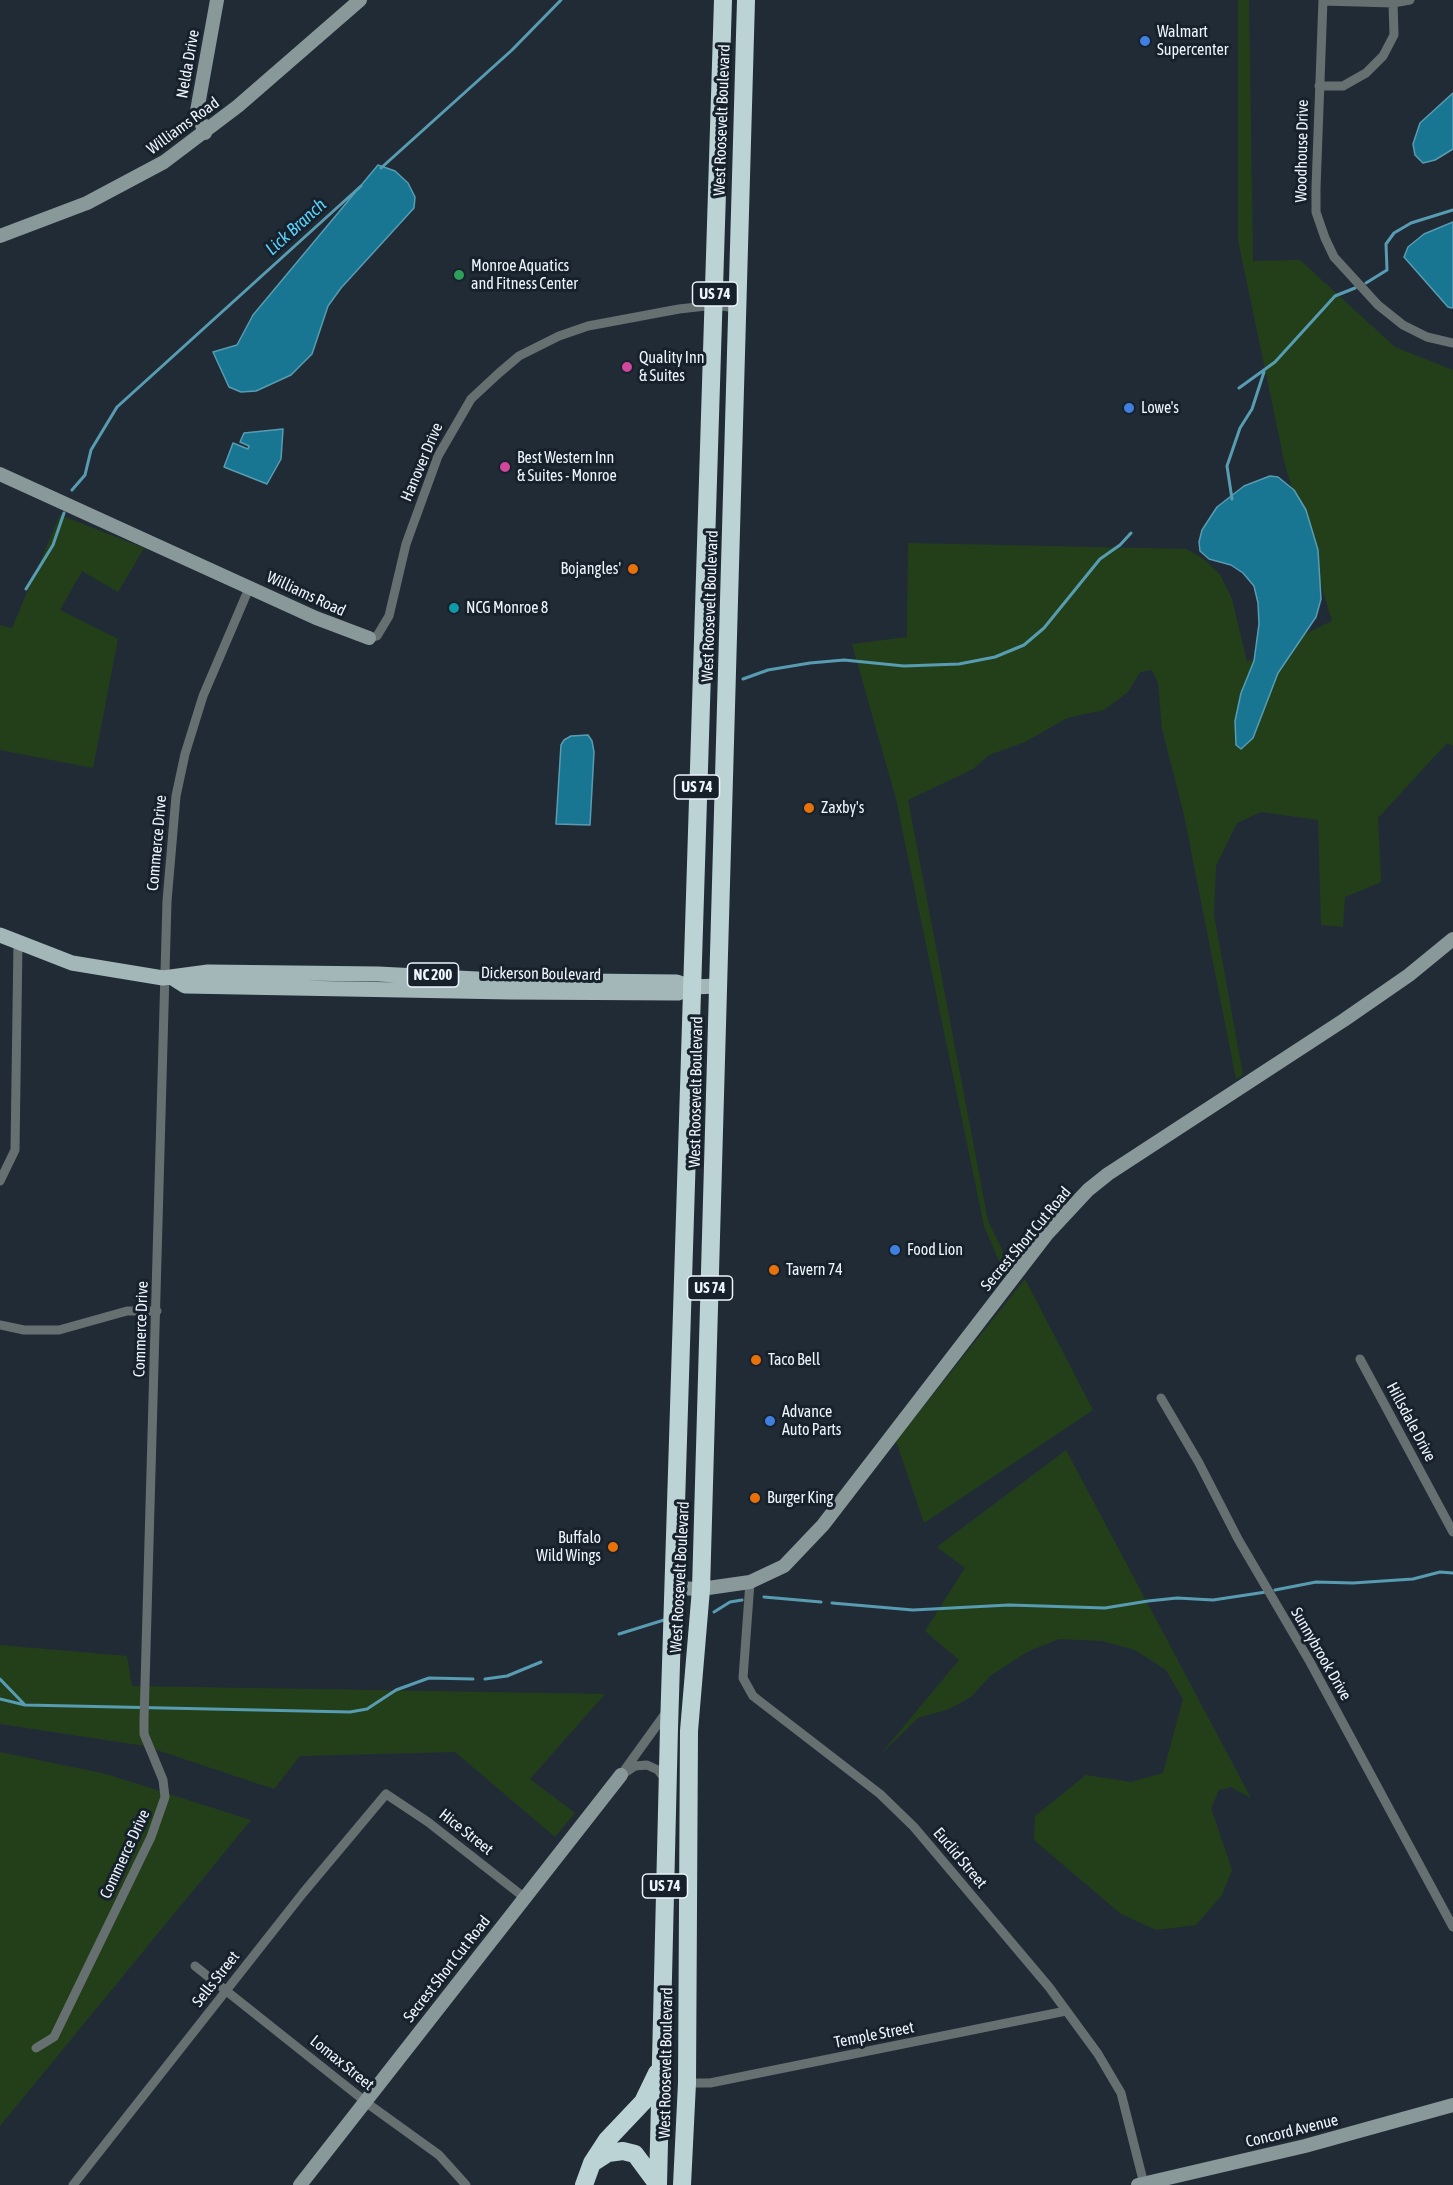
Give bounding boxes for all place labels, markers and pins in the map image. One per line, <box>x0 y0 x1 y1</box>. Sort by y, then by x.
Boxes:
place label: Walmart Supercenter <box>1157 22 1228 60</box>
marker: Walmart Supercenter <box>1138 34 1152 48</box>
place label: Monroe Aquatics and Fitness Center <box>471 256 578 294</box>
marker: Monroe Aquatics and Fitness Center <box>452 268 466 282</box>
place label: Quality Inn & Suites <box>639 348 704 386</box>
marker: Quality Inn & Suites <box>620 360 634 374</box>
place label: Lowe's <box>1141 398 1179 418</box>
marker: Lowe's <box>1122 401 1136 415</box>
place label: Best Western Inn & Suites - Monroe <box>517 448 617 486</box>
marker: Best Western Inn & Suites - Monroe <box>498 460 512 474</box>
place label: Bojangles' <box>561 559 621 579</box>
marker: Bojangles' <box>626 562 640 576</box>
place label: NCG Monroe 8 <box>466 598 548 618</box>
marker: NCG Monroe 8 <box>447 601 461 615</box>
place label: Zaxby's <box>821 798 864 818</box>
marker: Zaxby's <box>802 801 816 815</box>
place label: Food Lion <box>907 1240 963 1260</box>
marker: Food Lion <box>888 1243 902 1257</box>
place label: Tavern 74 <box>786 1260 843 1280</box>
marker: Tavern 74 <box>767 1263 781 1277</box>
place label: Taco Bell <box>768 1350 820 1370</box>
marker: Taco Bell <box>749 1353 763 1367</box>
place label: Advance Auto Parts <box>782 1402 842 1440</box>
marker: Advance Auto Parts <box>763 1414 777 1428</box>
place label: Burger King <box>767 1488 833 1508</box>
marker: Burger King <box>748 1491 762 1505</box>
place label: Buffalo Wild Wings <box>536 1528 601 1566</box>
marker: Buffalo Wild Wings <box>606 1540 620 1554</box>

